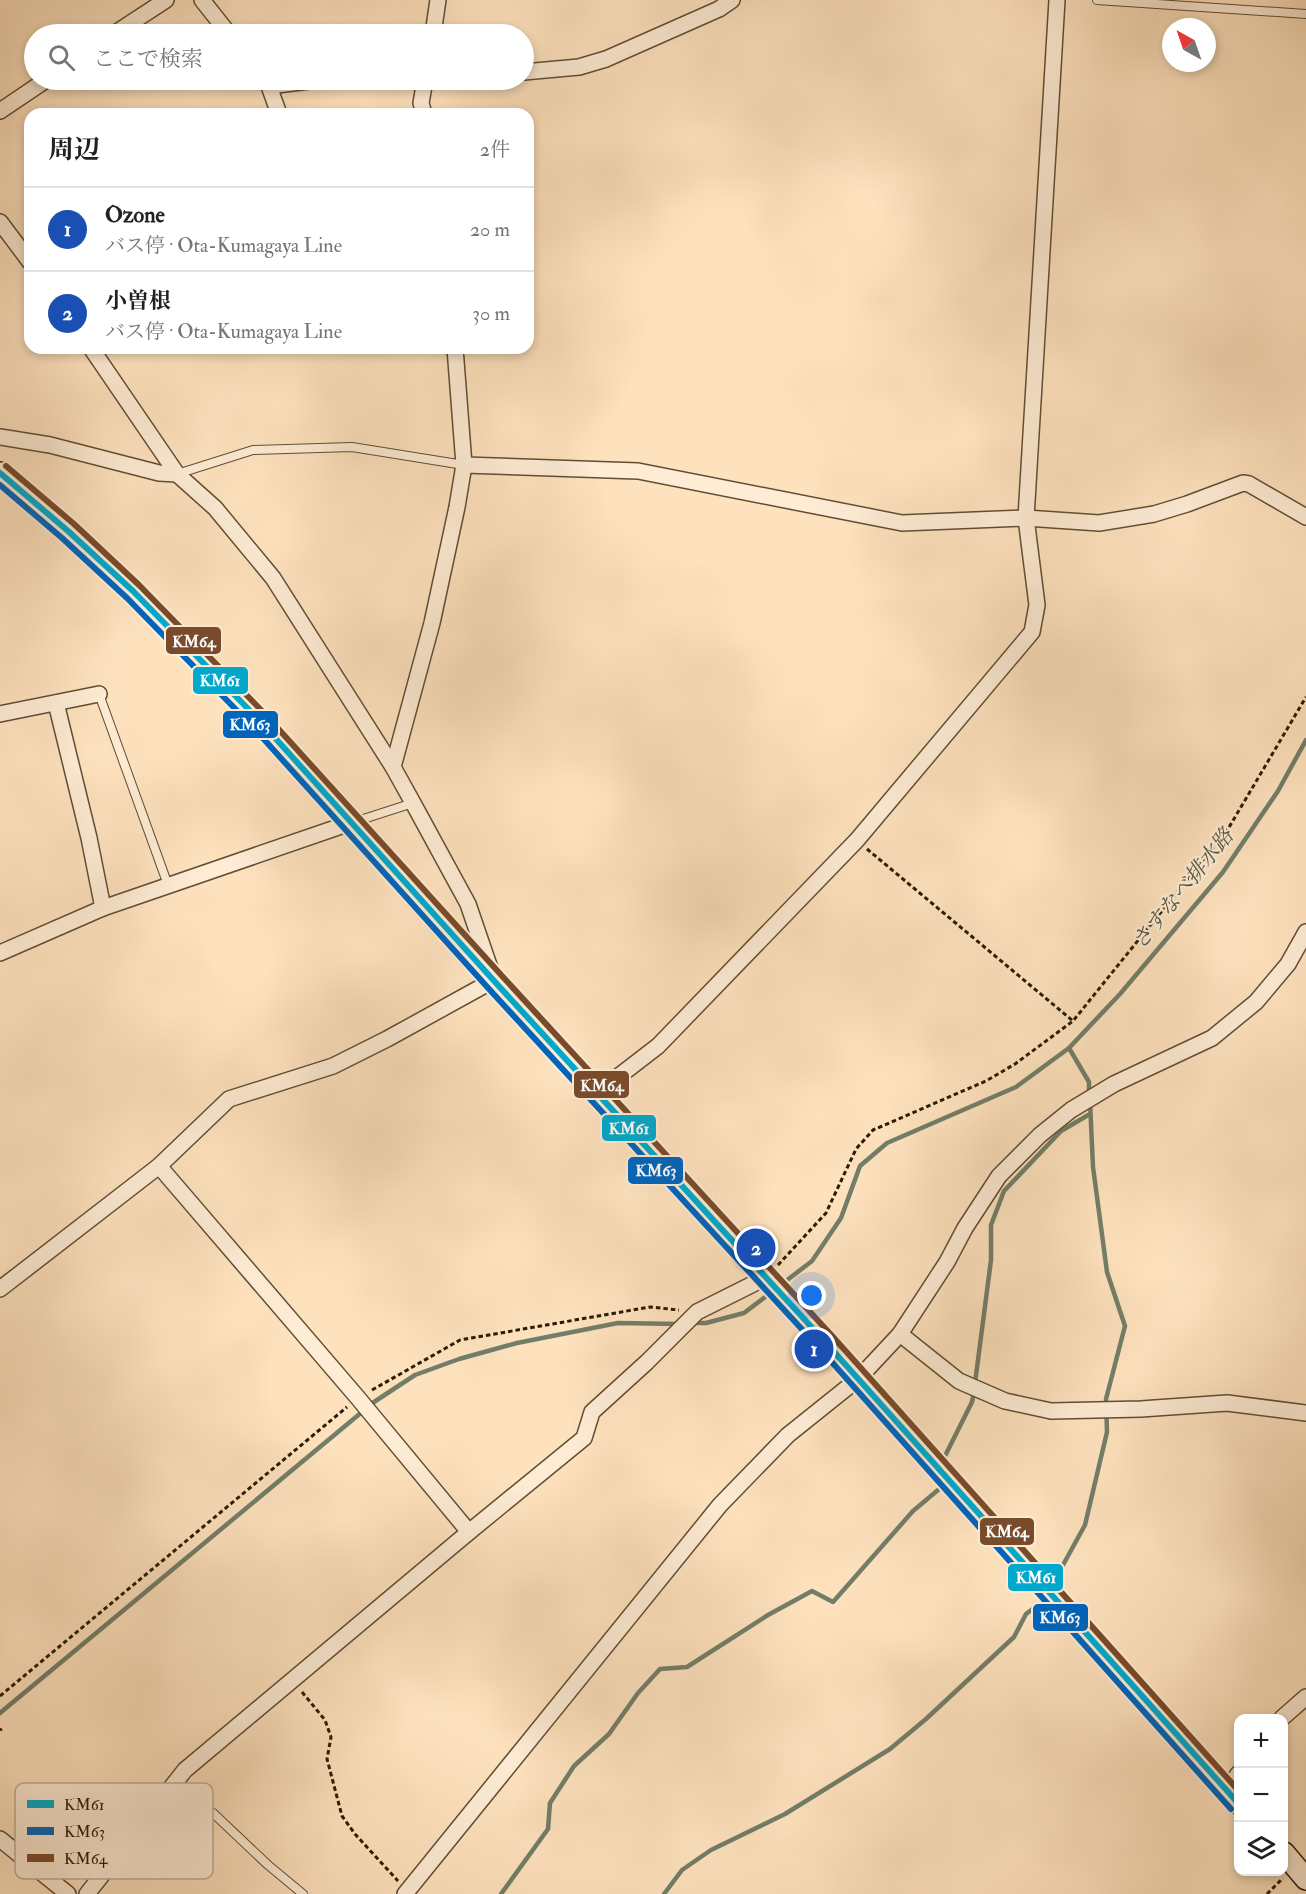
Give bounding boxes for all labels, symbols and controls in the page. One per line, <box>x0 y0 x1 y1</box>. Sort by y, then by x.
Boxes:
north arrow <box>1162 18 1216 72</box>
search box <box>24 24 534 90</box>
icon: search <box>45 41 78 74</box>
text: ここで検索 <box>93 45 203 73</box>
text: 周辺 <box>48 134 100 166</box>
text: 2件 <box>480 137 510 162</box>
text: Ozone <box>105 201 165 229</box>
text: 1 <box>64 217 71 242</box>
text: 20 m <box>470 217 510 242</box>
text: バス停 · Ota-Kumagaya Line <box>105 233 342 258</box>
text: 小曽根 <box>105 287 171 315</box>
text: 2 <box>62 301 73 326</box>
text: 30 m <box>472 301 510 326</box>
text: バス停 · Ota-Kumagaya Line <box>105 319 342 344</box>
line badge: KM64 <box>165 626 222 655</box>
text: KM64 <box>172 632 217 652</box>
line badge: KM61 <box>192 666 249 695</box>
text: KM61 <box>200 671 240 691</box>
line badge: KM63 <box>222 710 279 739</box>
text: KM63 <box>230 715 270 735</box>
water label: さすなべ排水路 <box>1126 822 1241 955</box>
line badge: KM64 <box>573 1070 630 1099</box>
text: KM64 <box>580 1076 625 1096</box>
line badge: KM61 <box>601 1114 657 1142</box>
text: KM61 <box>609 1119 649 1139</box>
line badge: KM63 <box>627 1156 684 1185</box>
text: KM63 <box>636 1161 676 1181</box>
pin: 2 <box>736 1226 776 1270</box>
your location <box>797 1281 826 1310</box>
pin: 1 <box>794 1326 834 1372</box>
line badge: KM64 <box>979 1517 1035 1546</box>
text: KM64 <box>985 1522 1030 1542</box>
line badge: KM61 <box>1007 1563 1064 1592</box>
text: KM61 <box>1016 1568 1056 1588</box>
line badge: KM63 <box>1032 1603 1089 1632</box>
text: KM63 <box>1040 1608 1080 1628</box>
map controls <box>1234 1714 1288 1876</box>
button: + <box>1234 1714 1288 1768</box>
button: − <box>1234 1768 1288 1822</box>
legend <box>15 1783 213 1879</box>
text: KM61 <box>64 1795 104 1815</box>
text: KM63 <box>64 1822 105 1842</box>
button: layers <box>1234 1822 1288 1876</box>
text: KM64 <box>64 1849 109 1869</box>

